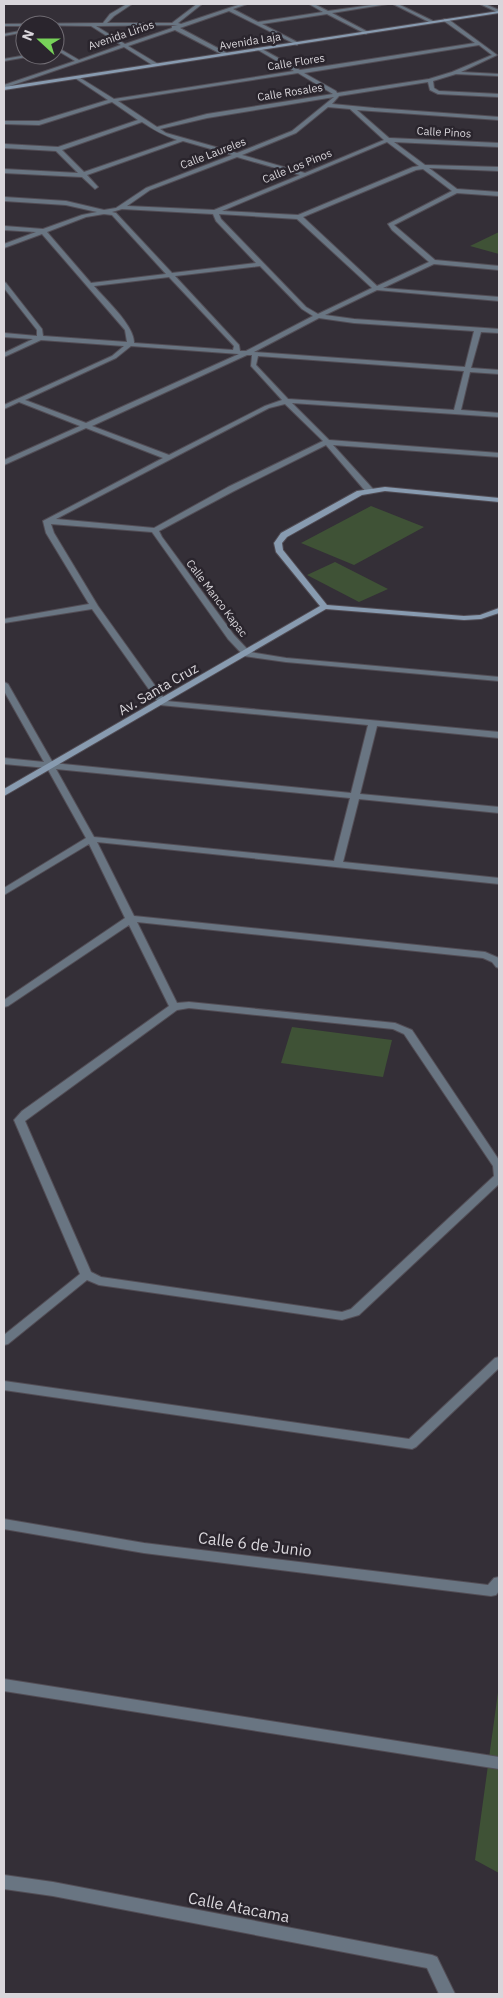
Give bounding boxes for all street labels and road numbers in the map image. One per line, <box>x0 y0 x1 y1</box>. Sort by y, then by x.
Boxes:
street label: Avenida Lirios <box>86 17 156 53</box>
street label: Avenida Laja <box>218 29 282 53</box>
street label: Calle Flores <box>266 51 326 73</box>
street label: Calle Rosales <box>256 80 324 104</box>
street label: Calle Pinos <box>416 124 472 140</box>
street label: Calle Laureles <box>178 134 248 172</box>
street label: Calle Los Pinos <box>260 146 334 186</box>
street label: Calle Manco Kapac <box>183 557 251 640</box>
street label: Av. Santa Cruz <box>115 659 202 719</box>
street label: Calle 6 de Junio <box>197 1527 313 1561</box>
street label: Calle Atacama <box>186 1887 292 1927</box>

